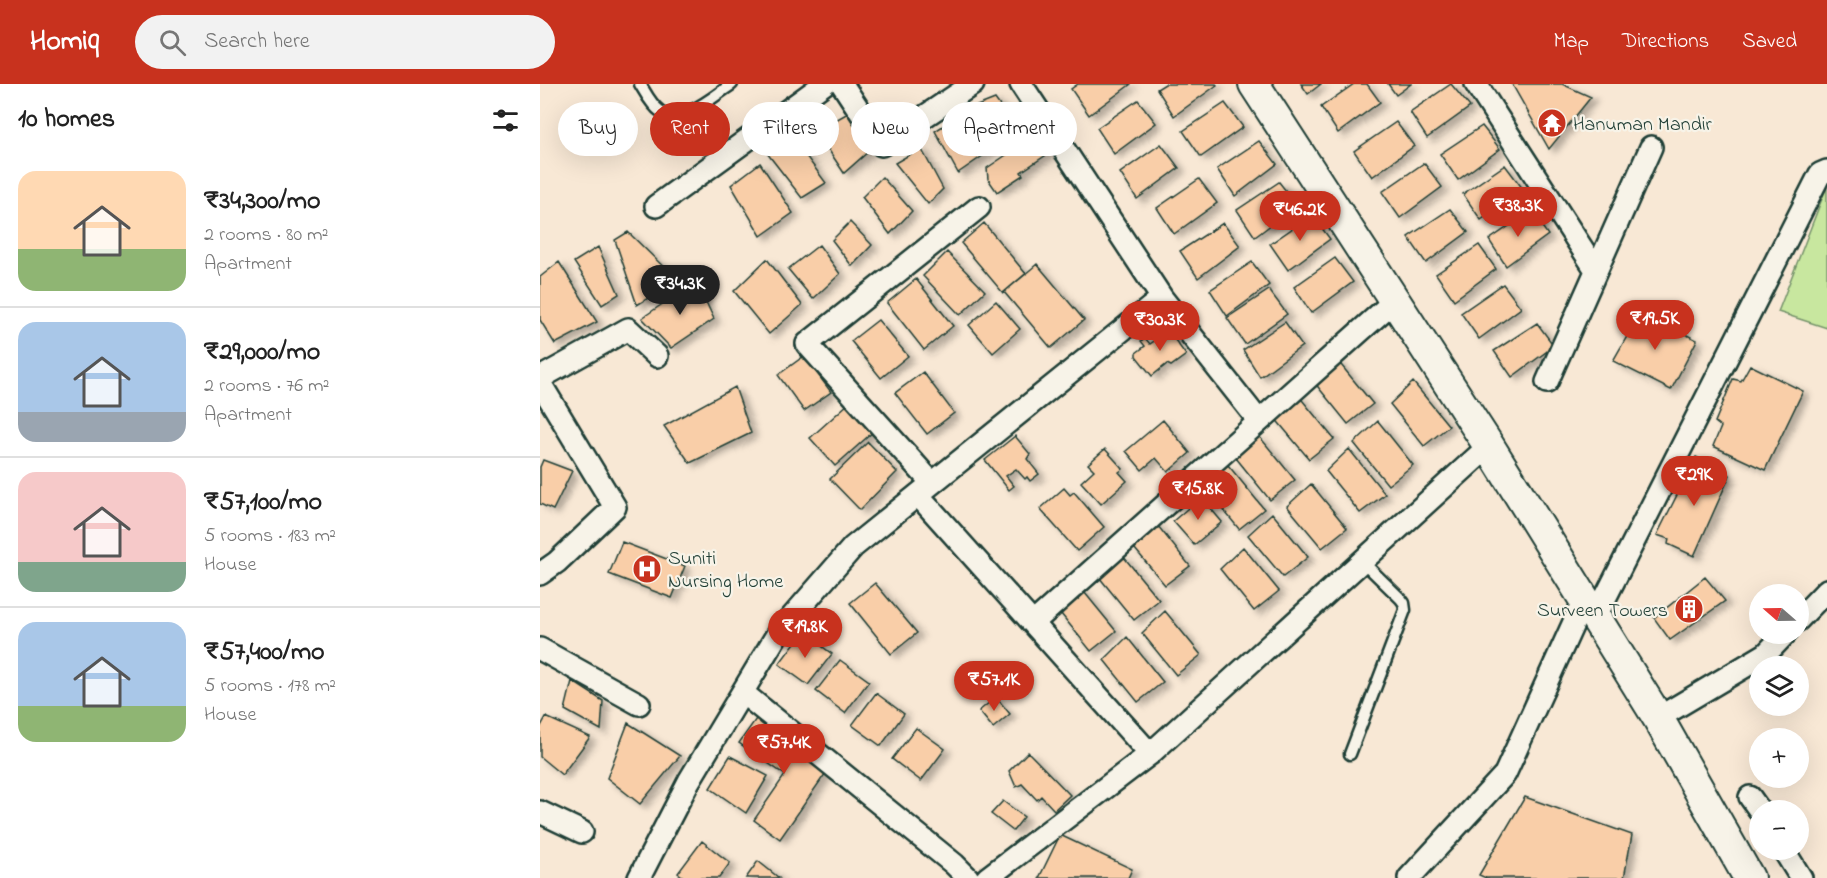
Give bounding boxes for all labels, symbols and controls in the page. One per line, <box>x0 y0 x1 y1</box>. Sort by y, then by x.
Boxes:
search box <box>135 15 555 69</box>
text: Homiq <box>30 22 99 63</box>
icon: search <box>156 26 189 59</box>
text: Search here <box>204 26 310 58</box>
text: Map <box>1553 27 1589 57</box>
text: Directions <box>1622 27 1709 57</box>
text: Saved <box>1742 27 1797 57</box>
text: 10 homes <box>18 101 115 139</box>
chip: Buy <box>558 102 638 156</box>
chip: Rent <box>650 102 730 156</box>
chip: Filters <box>742 102 839 156</box>
chip: New <box>851 102 930 156</box>
chip: Apartment <box>942 102 1077 156</box>
icon: filters <box>489 104 522 137</box>
temple icon: Hanuman Mandir <box>1536 107 1568 139</box>
place label: Hanuman Mandir <box>1573 111 1712 140</box>
text: ₹34,300/mo <box>204 183 320 221</box>
pin: ₹38.3K <box>1469 187 1567 238</box>
pin: ₹46.2K <box>1251 191 1349 242</box>
text: ₹38.3K <box>1493 192 1543 221</box>
icon: home <box>66 195 138 267</box>
text: ₹46.2K <box>1274 196 1326 225</box>
text: 2 rooms · 80 m² <box>204 221 329 250</box>
text: Apartment <box>204 250 292 279</box>
pin: ₹34.3K <box>631 265 729 316</box>
text: ₹34.3K <box>655 270 705 299</box>
pin: ₹19.5K <box>1606 300 1704 351</box>
pin: ₹30.3K <box>1111 301 1209 352</box>
text: ₹19.5K <box>1630 305 1680 334</box>
text: ₹30.3K <box>1135 306 1185 335</box>
text: ₹29,000/mo <box>204 334 320 372</box>
icon: home <box>66 346 138 418</box>
text: 2 rooms · 76 m² <box>204 372 329 401</box>
text: Apartment <box>204 401 292 430</box>
pin: ₹29K <box>1658 456 1730 507</box>
text: ₹29K <box>1675 461 1713 490</box>
pin: ₹15.8K <box>1149 470 1247 521</box>
text: ₹15.8K <box>1172 475 1224 504</box>
text: ₹57,100/mo <box>204 484 322 522</box>
icon: home <box>66 496 138 568</box>
text: 5 rooms · 183 m² <box>204 522 336 551</box>
place label: Suniti Nursing Home <box>668 545 783 598</box>
text: House <box>204 551 257 580</box>
hospital icon: Suniti Nursing Home <box>631 553 663 585</box>
north arrow <box>1749 584 1809 644</box>
map controls <box>1749 584 1809 860</box>
building icon: Surveen Towers <box>1673 593 1705 625</box>
place label: Surveen Towers <box>1537 597 1668 626</box>
pin: ₹19.8K <box>756 608 854 659</box>
text: ₹19.8K <box>782 613 828 642</box>
text: ₹57,400/mo <box>204 634 325 672</box>
icon: home <box>66 646 138 718</box>
button: layers <box>1749 656 1809 716</box>
pin: ₹57.1K <box>945 661 1043 712</box>
text: ₹57.1K <box>968 666 1020 695</box>
text: 5 rooms · 178 m² <box>204 672 336 701</box>
text: House <box>204 701 257 730</box>
pin: ₹57.4K <box>735 724 833 775</box>
button: + <box>1749 728 1809 788</box>
text: ₹57.4K <box>757 729 811 758</box>
button: − <box>1749 800 1809 860</box>

